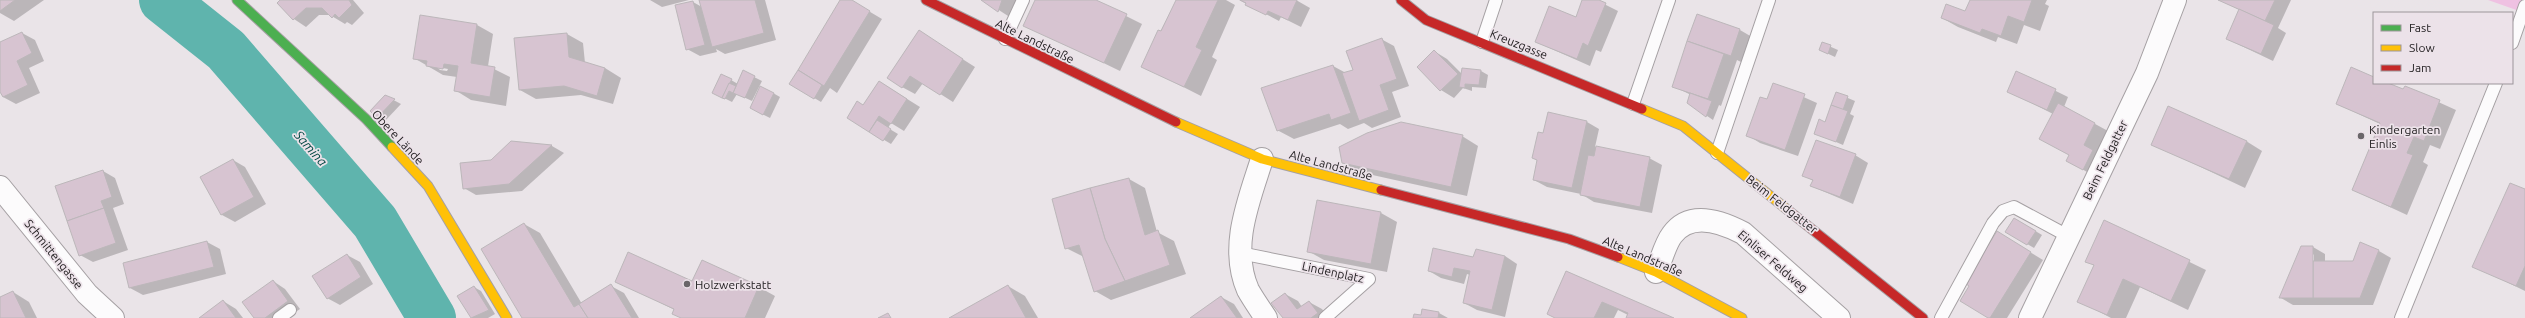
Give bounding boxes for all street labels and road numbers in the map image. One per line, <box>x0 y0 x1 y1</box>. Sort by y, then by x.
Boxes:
street label: Alte Landstraße <box>994 16 1076 66</box>
street label: Kreuzgasse <box>1488 27 1550 61</box>
street label: Obere Lände <box>369 107 427 167</box>
street label: Beim Feldgatter <box>2080 118 2130 202</box>
street label: Alte Landstraße <box>1288 148 1374 182</box>
street label: Beim Feldgatter <box>1744 172 1821 236</box>
street label: Schmittengasse <box>22 217 86 291</box>
street label: Einliser Feldweg <box>1736 227 1810 295</box>
street label: Alte Landstraße <box>1601 233 1685 279</box>
street label: Lindenplatz <box>1301 259 1366 285</box>

